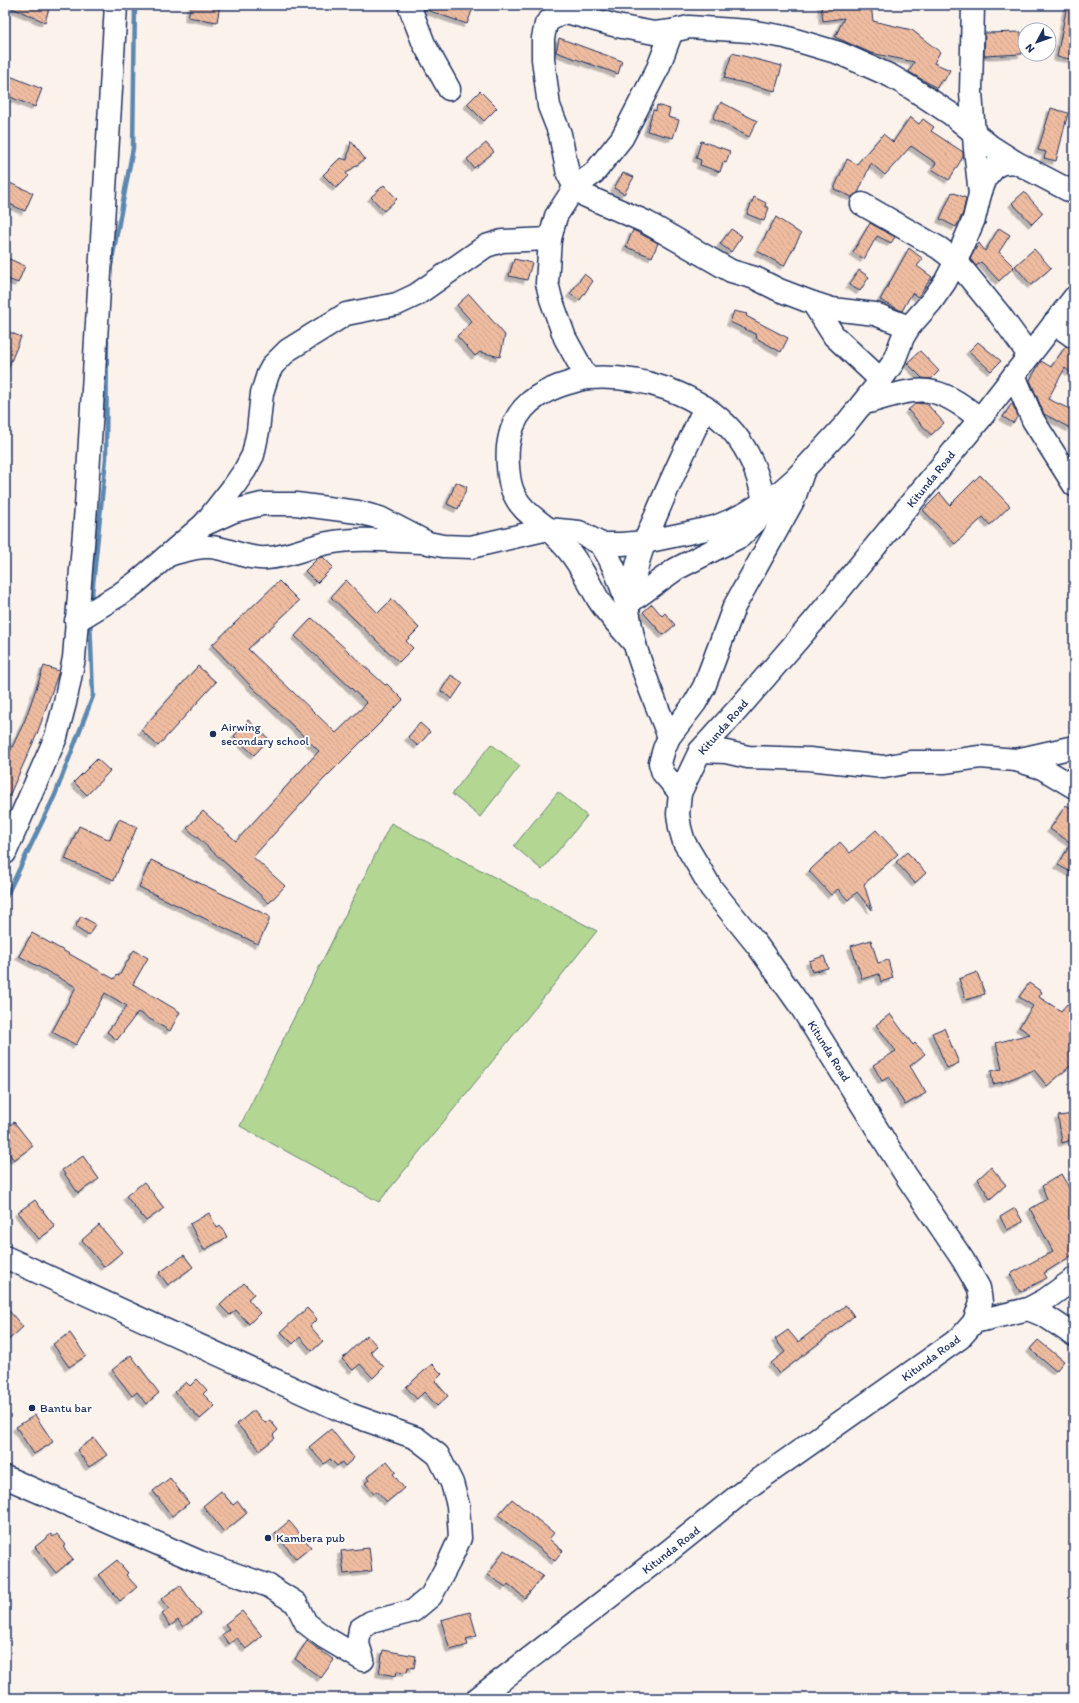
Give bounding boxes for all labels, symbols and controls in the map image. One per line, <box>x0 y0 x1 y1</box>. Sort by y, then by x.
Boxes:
north arrow <box>1017 22 1057 62</box>
text: N <box>1022 41 1037 55</box>
street label: Kitunda Road <box>904 447 959 510</box>
street label: Kitunda Road <box>695 696 751 758</box>
place label: Airwing secondary school <box>221 720 310 748</box>
marker: Airwing secondary school <box>208 729 218 739</box>
street label: Kitunda Road <box>805 1018 854 1084</box>
street label: Kitunda Road <box>899 1332 964 1384</box>
place label: Bantu bar <box>40 1401 92 1415</box>
marker: Bantu bar <box>27 1403 37 1413</box>
street label: Kitunda Road <box>639 1523 703 1577</box>
place label: Kambera pub <box>276 1531 345 1545</box>
marker: Kambera pub <box>263 1533 273 1543</box>

